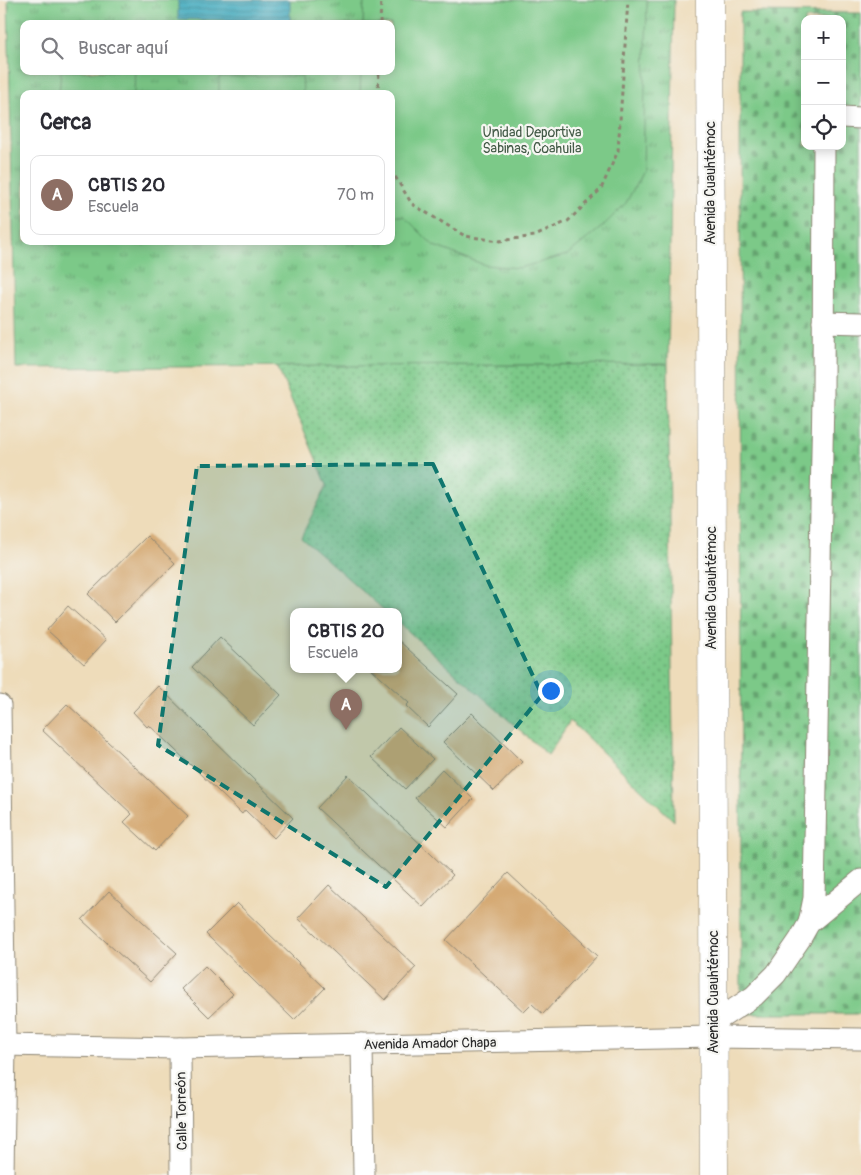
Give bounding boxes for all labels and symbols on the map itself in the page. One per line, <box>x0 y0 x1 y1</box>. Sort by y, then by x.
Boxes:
street label: Avenida Cuauhtémoc <box>702 121 719 245</box>
park label: Unidad Deportiva Sabinas, Coahuila <box>482 124 582 157</box>
street label: Avenida Cuauhtémoc <box>703 526 720 650</box>
your location <box>538 678 564 704</box>
pin: A <box>330 689 362 730</box>
street label: Avenida Cuauhtémoc <box>705 930 722 1054</box>
street label: Avenida Amador Chapa <box>364 1034 497 1053</box>
street label: Calle Torreón <box>172 1071 191 1150</box>

